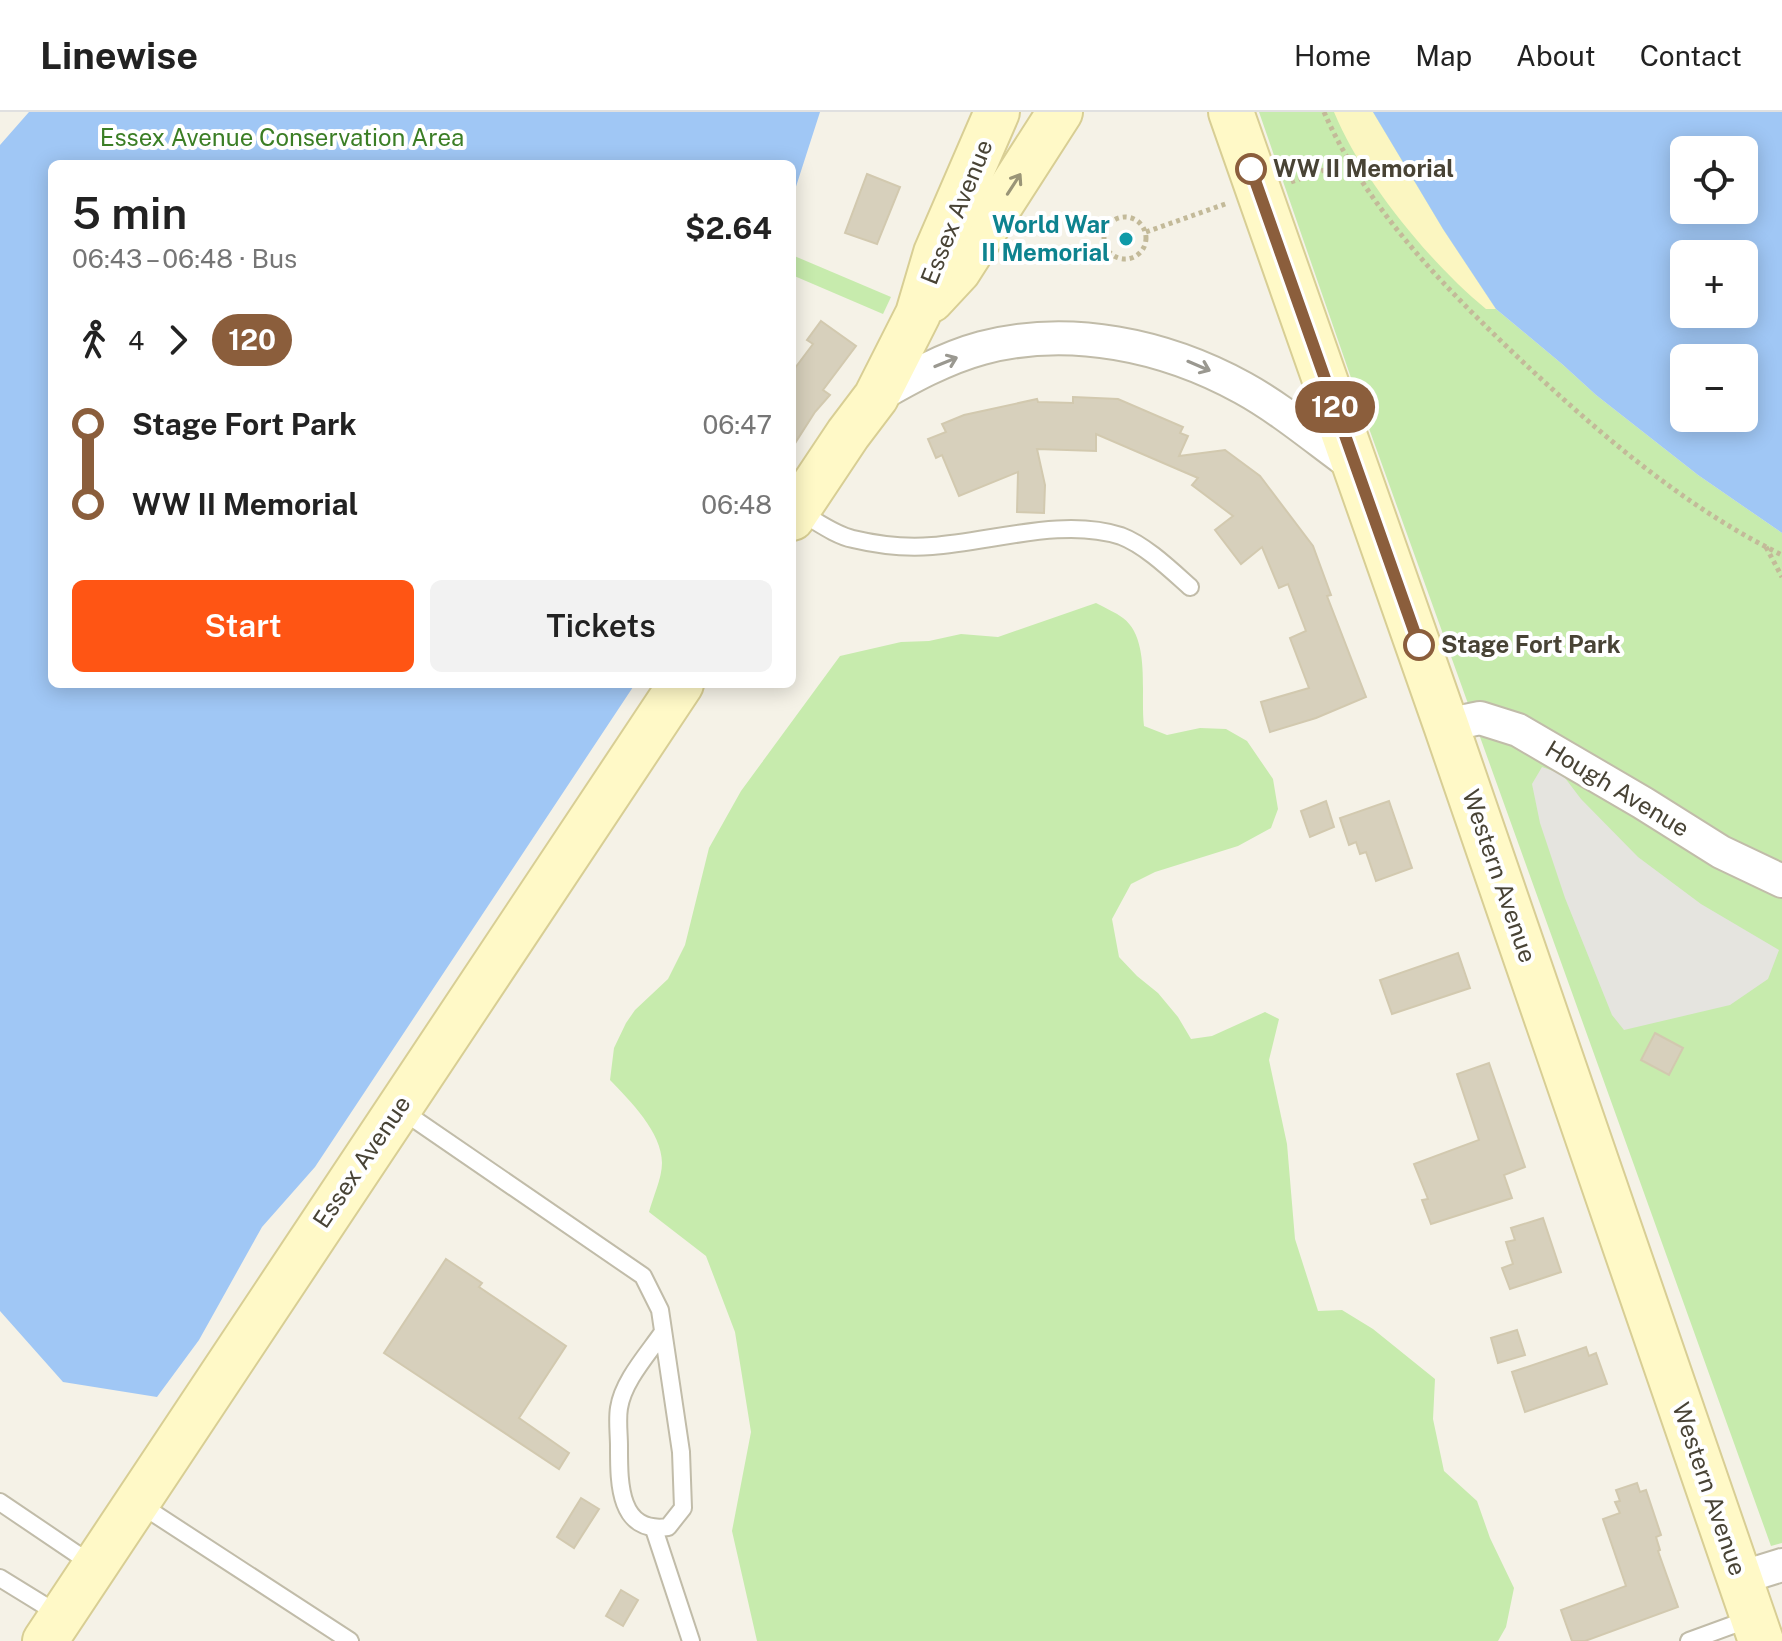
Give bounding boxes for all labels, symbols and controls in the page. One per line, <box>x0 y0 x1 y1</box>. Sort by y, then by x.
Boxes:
text: Linewise <box>40 33 198 78</box>
text: Home <box>1294 39 1371 72</box>
text: Map <box>1415 39 1472 72</box>
text: About <box>1516 39 1596 72</box>
text: Contact <box>1640 39 1742 72</box>
park label: Essex Avenue Conservation Area <box>100 123 464 151</box>
street label: Essex Avenue <box>914 135 998 288</box>
map controls <box>1670 136 1758 432</box>
button: locate <box>1670 136 1758 224</box>
marker: WW II Memorial <box>1236 154 1266 184</box>
place label: WW II Memorial <box>1273 154 1454 182</box>
one-way arrow <box>1007 173 1023 196</box>
text: 5 min <box>72 187 187 239</box>
text: $2.64 <box>685 210 772 246</box>
place label: World War II Memorial <box>981 210 1110 266</box>
marker: World War II Memorial <box>1117 230 1135 248</box>
button: + <box>1670 240 1758 328</box>
text: 06:43 – 06:48 · Bus <box>72 243 297 274</box>
icon: walk <box>72 318 116 362</box>
icon: forward <box>156 318 200 362</box>
text: 120 <box>228 323 276 356</box>
text: 4 <box>128 325 144 356</box>
button: − <box>1670 344 1758 432</box>
one-way arrow <box>933 354 958 368</box>
one-way arrow <box>1186 360 1211 375</box>
line badge: 120 <box>1289 381 1381 433</box>
text: 120 <box>1311 390 1359 423</box>
text: Stage Fort Park <box>132 406 357 442</box>
text: 06:47 <box>702 409 772 440</box>
text: WW II Memorial <box>132 486 358 522</box>
text: 06:48 <box>701 489 772 520</box>
button: Start <box>72 580 414 672</box>
button: Tickets <box>430 580 772 672</box>
marker: Stage Fort Park <box>1404 630 1434 660</box>
place label: Stage Fort Park <box>1441 630 1621 658</box>
street label: Hough Avenue <box>1541 734 1694 842</box>
street label: Western Avenue <box>1457 785 1543 966</box>
street label: Essex Avenue <box>307 1090 416 1233</box>
street label: Western Avenue <box>1667 1398 1753 1579</box>

